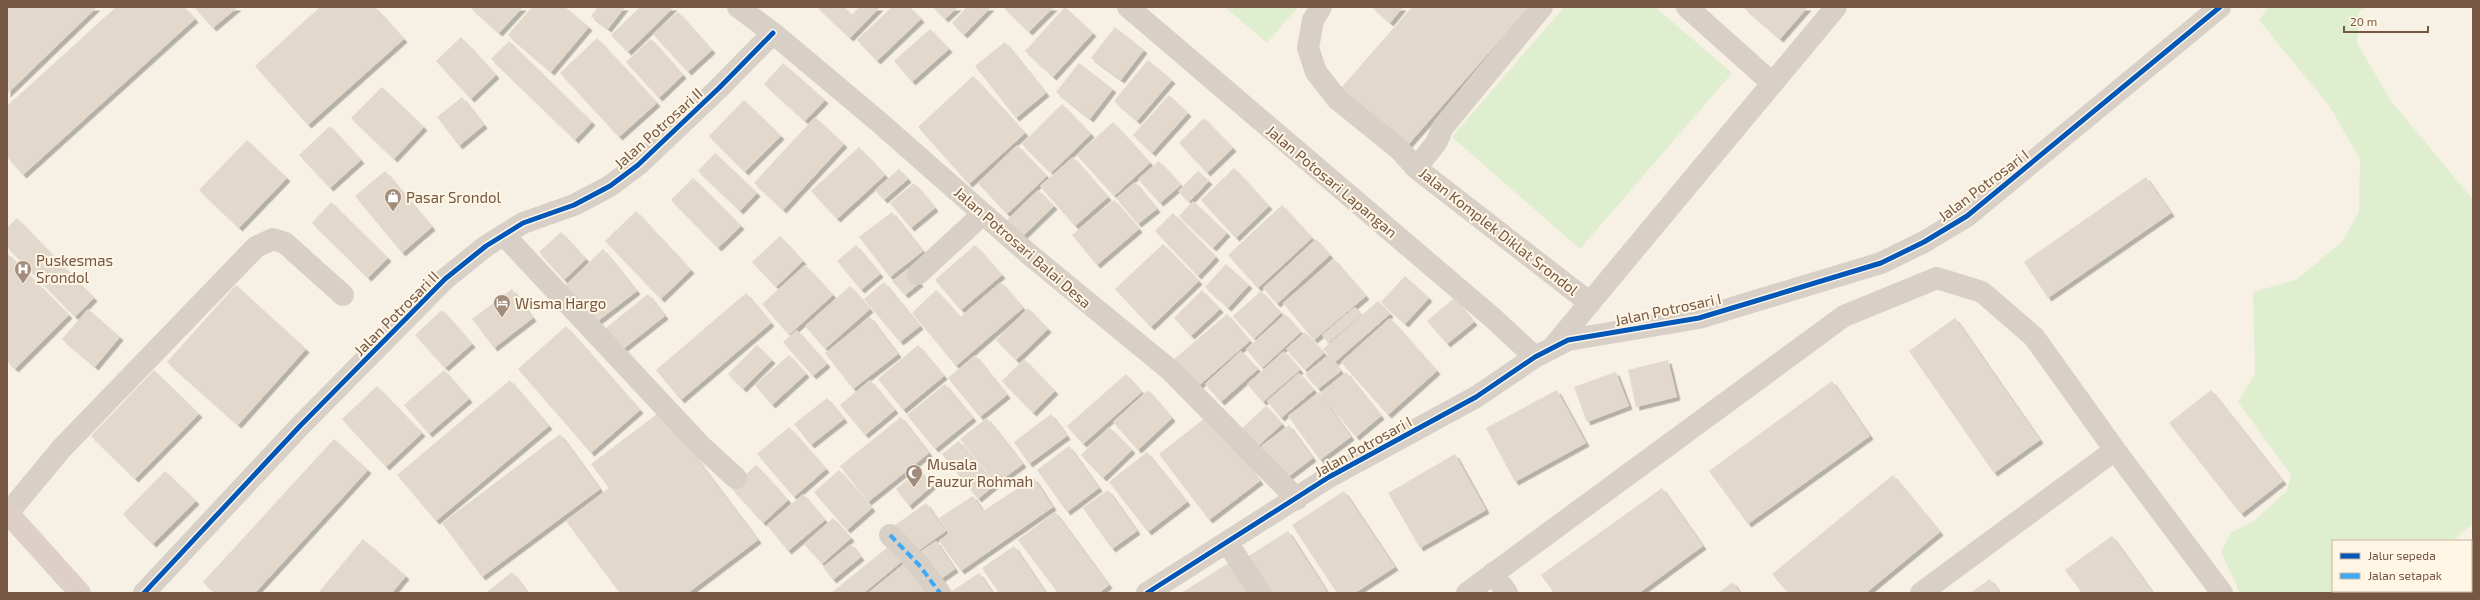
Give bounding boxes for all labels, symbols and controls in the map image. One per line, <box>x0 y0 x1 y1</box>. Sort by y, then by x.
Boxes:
scale bar <box>2344 8 2428 34</box>
text: 20 m <box>2350 14 2377 28</box>
street label: Jalan Potrosari II <box>610 84 706 172</box>
street label: Jalan Potosari Lapangan <box>1263 121 1401 241</box>
street label: Jalan Potrosari I <box>1934 145 2032 225</box>
street label: Jalan Komplek Diklat Srondol <box>1416 163 1582 299</box>
street label: Jalan Potrosari Balai Desa <box>951 183 1095 311</box>
shop icon: Pasar Srondol <box>383 187 403 212</box>
place label: Pasar Srondol <box>406 188 502 206</box>
place label: Puskesmas Srondol <box>36 251 113 286</box>
hospital icon: Puskesmas Srondol <box>13 259 33 284</box>
street label: Jalan Potrosari II <box>350 267 442 359</box>
street label: Jalan Potrosari I <box>1613 289 1723 329</box>
hotel icon: Wisma Hargo <box>492 293 512 318</box>
place label: Wisma Hargo <box>515 294 606 312</box>
street label: Jalan Potrosari I <box>1311 412 1415 480</box>
place label: Musala Fauzur Rohmah <box>927 455 1033 490</box>
mosque icon: Musala Fauzur Rohmah <box>904 463 924 488</box>
legend <box>2332 540 2472 592</box>
text: Jalur sepeda <box>2368 548 2436 562</box>
text: Jalan setapak <box>2368 568 2442 582</box>

